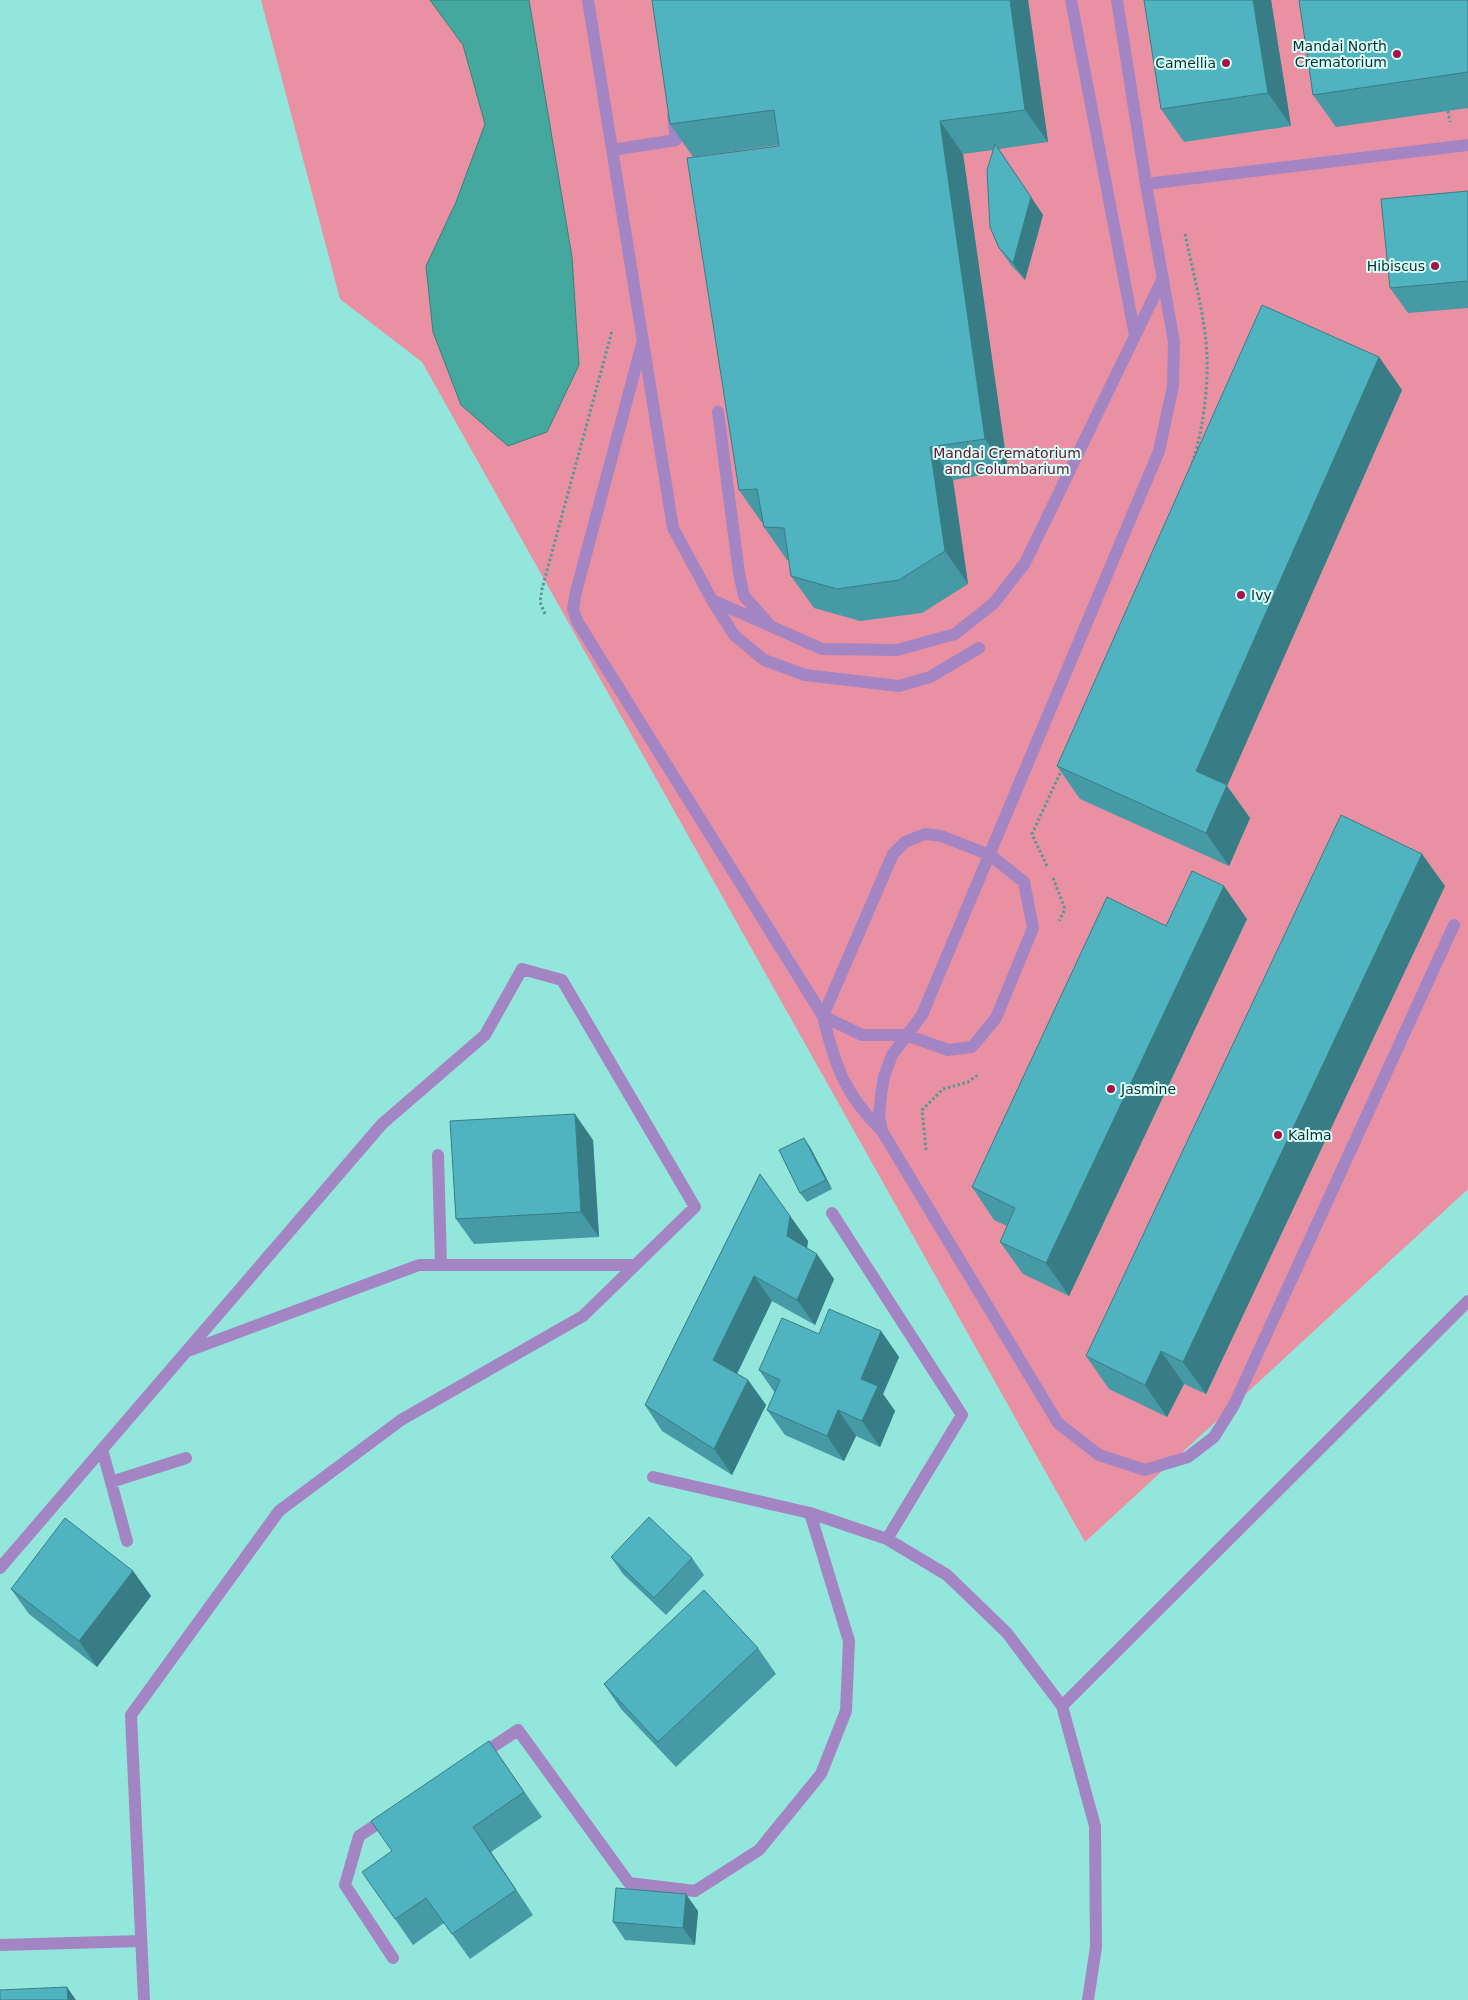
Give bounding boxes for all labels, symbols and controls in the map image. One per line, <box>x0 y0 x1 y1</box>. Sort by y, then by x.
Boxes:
place label: Mandai North Crematorium <box>1293 38 1387 70</box>
marker: Mandai North Crematorium <box>1391 48 1403 60</box>
place label: Camellia <box>1155 55 1216 71</box>
marker: Camellia <box>1220 57 1232 69</box>
place label: Hibiscus <box>1367 258 1425 274</box>
marker: Hibiscus <box>1429 260 1441 272</box>
park label: Mandai Crematorium and Columbarium <box>933 445 1081 477</box>
place label: Ivy <box>1251 587 1272 603</box>
marker: Ivy <box>1235 589 1247 601</box>
place label: Jasmine <box>1120 1081 1176 1097</box>
marker: Jasmine <box>1105 1083 1117 1095</box>
place label: Kalma <box>1288 1127 1332 1143</box>
marker: Kalma <box>1272 1129 1284 1141</box>

